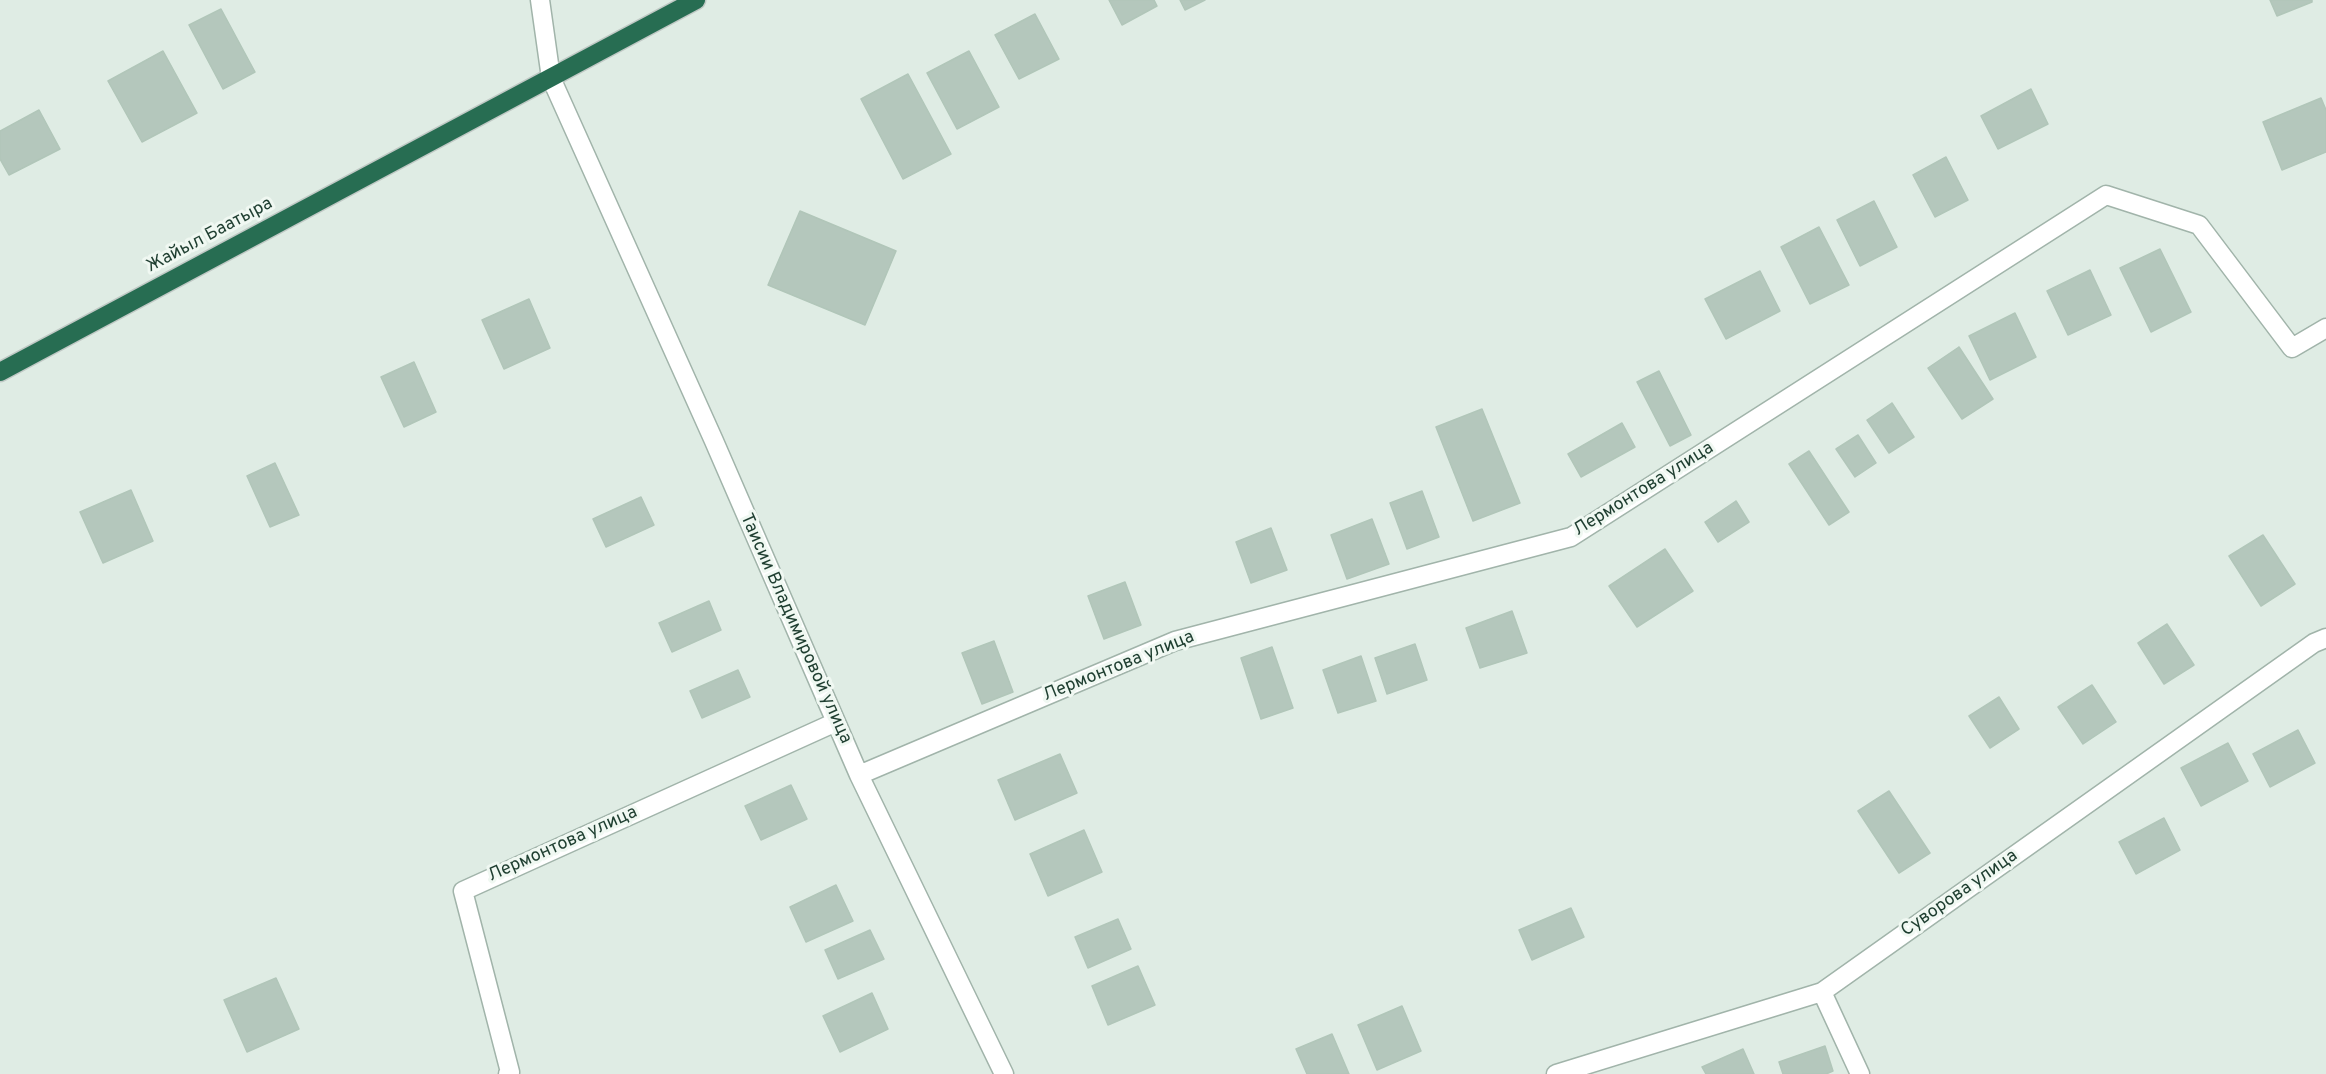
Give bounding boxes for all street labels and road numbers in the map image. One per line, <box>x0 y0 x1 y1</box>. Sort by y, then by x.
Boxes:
street label: Жайыл Баатыра <box>143 194 277 278</box>
street label: Лермонтова улица <box>1570 438 1718 542</box>
street label: Таисии Владимировой улица <box>734 511 856 747</box>
street label: Лермонтова улица <box>1040 627 1198 707</box>
street label: Лермонтова улица <box>485 802 641 888</box>
street label: Суворова улица <box>1898 846 2022 942</box>

